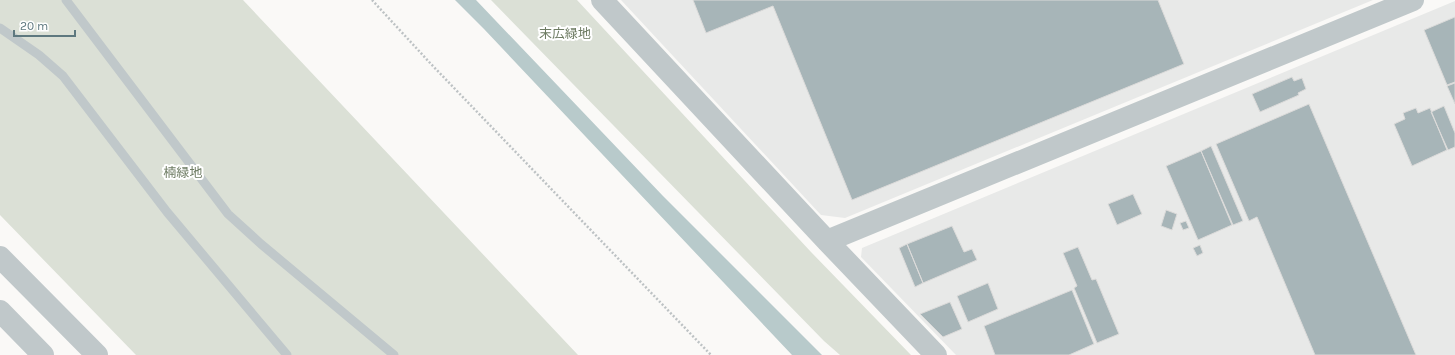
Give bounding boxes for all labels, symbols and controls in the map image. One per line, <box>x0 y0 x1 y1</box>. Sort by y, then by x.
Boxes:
scale bar <box>14 12 75 38</box>
text: 20 m <box>20 19 48 33</box>
park label: 末広緑地 <box>539 26 591 41</box>
park label: 楠緑地 <box>163 165 203 180</box>

